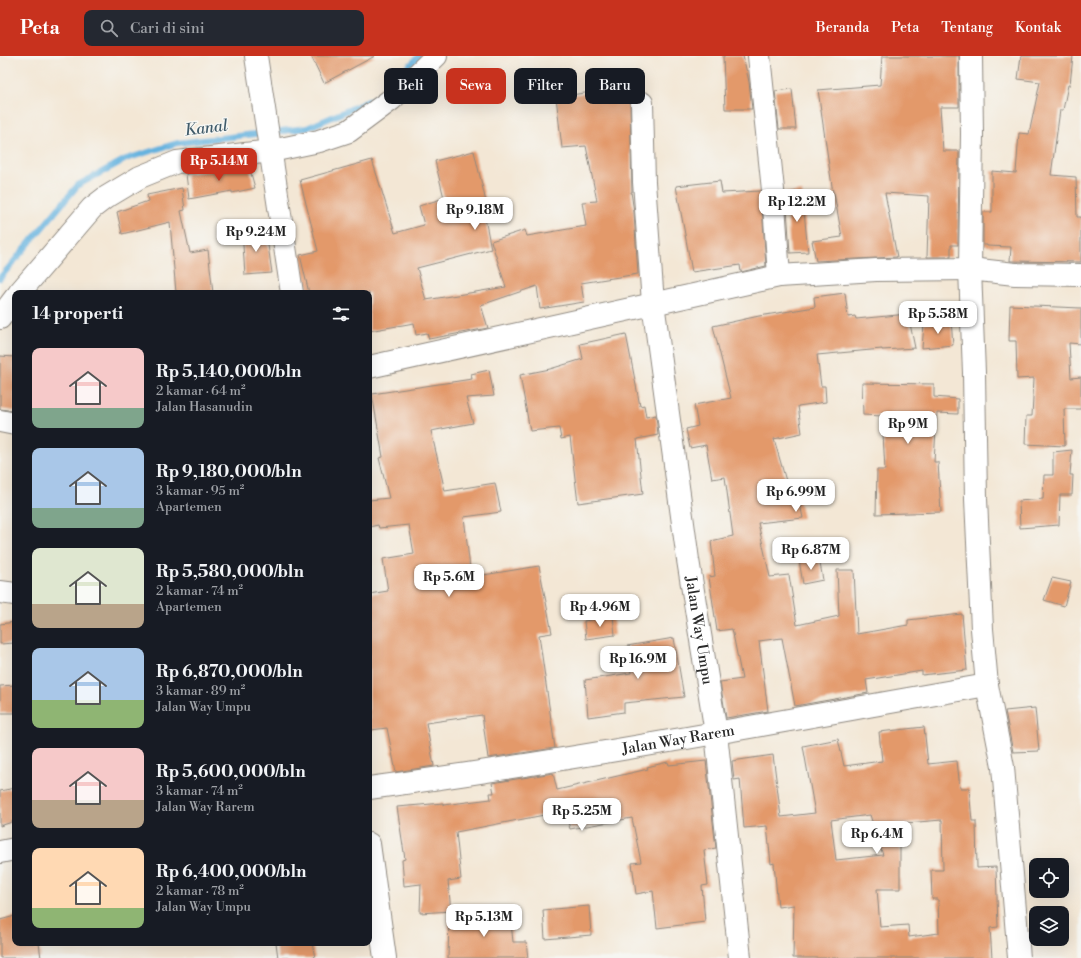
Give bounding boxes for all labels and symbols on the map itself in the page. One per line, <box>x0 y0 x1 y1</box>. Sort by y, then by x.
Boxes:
water label: Kanal <box>183 115 230 141</box>
pin: Rp 5.14M <box>178 148 260 182</box>
pin: Rp 12.2M <box>756 189 838 223</box>
pin: Rp 9.18M <box>434 197 516 231</box>
pin: Rp 9.24M <box>215 219 297 253</box>
pin: Rp 5.58M <box>897 301 979 335</box>
pin: Rp 9M <box>880 411 936 445</box>
pin: Rp 6.99M <box>755 479 837 513</box>
pin: Rp 6.87M <box>770 537 852 571</box>
pin: Rp 5.6M <box>412 564 486 598</box>
street label: Jalan Way Umpu <box>681 574 717 686</box>
pin: Rp 4.96M <box>559 594 641 628</box>
pin: Rp 16.9M <box>597 646 679 680</box>
street label: Jalan Way Rarem <box>620 721 736 759</box>
pin: Rp 5.25M <box>541 798 623 832</box>
pin: Rp 6.4M <box>840 821 914 855</box>
pin: Rp 5.13M <box>443 904 525 938</box>

